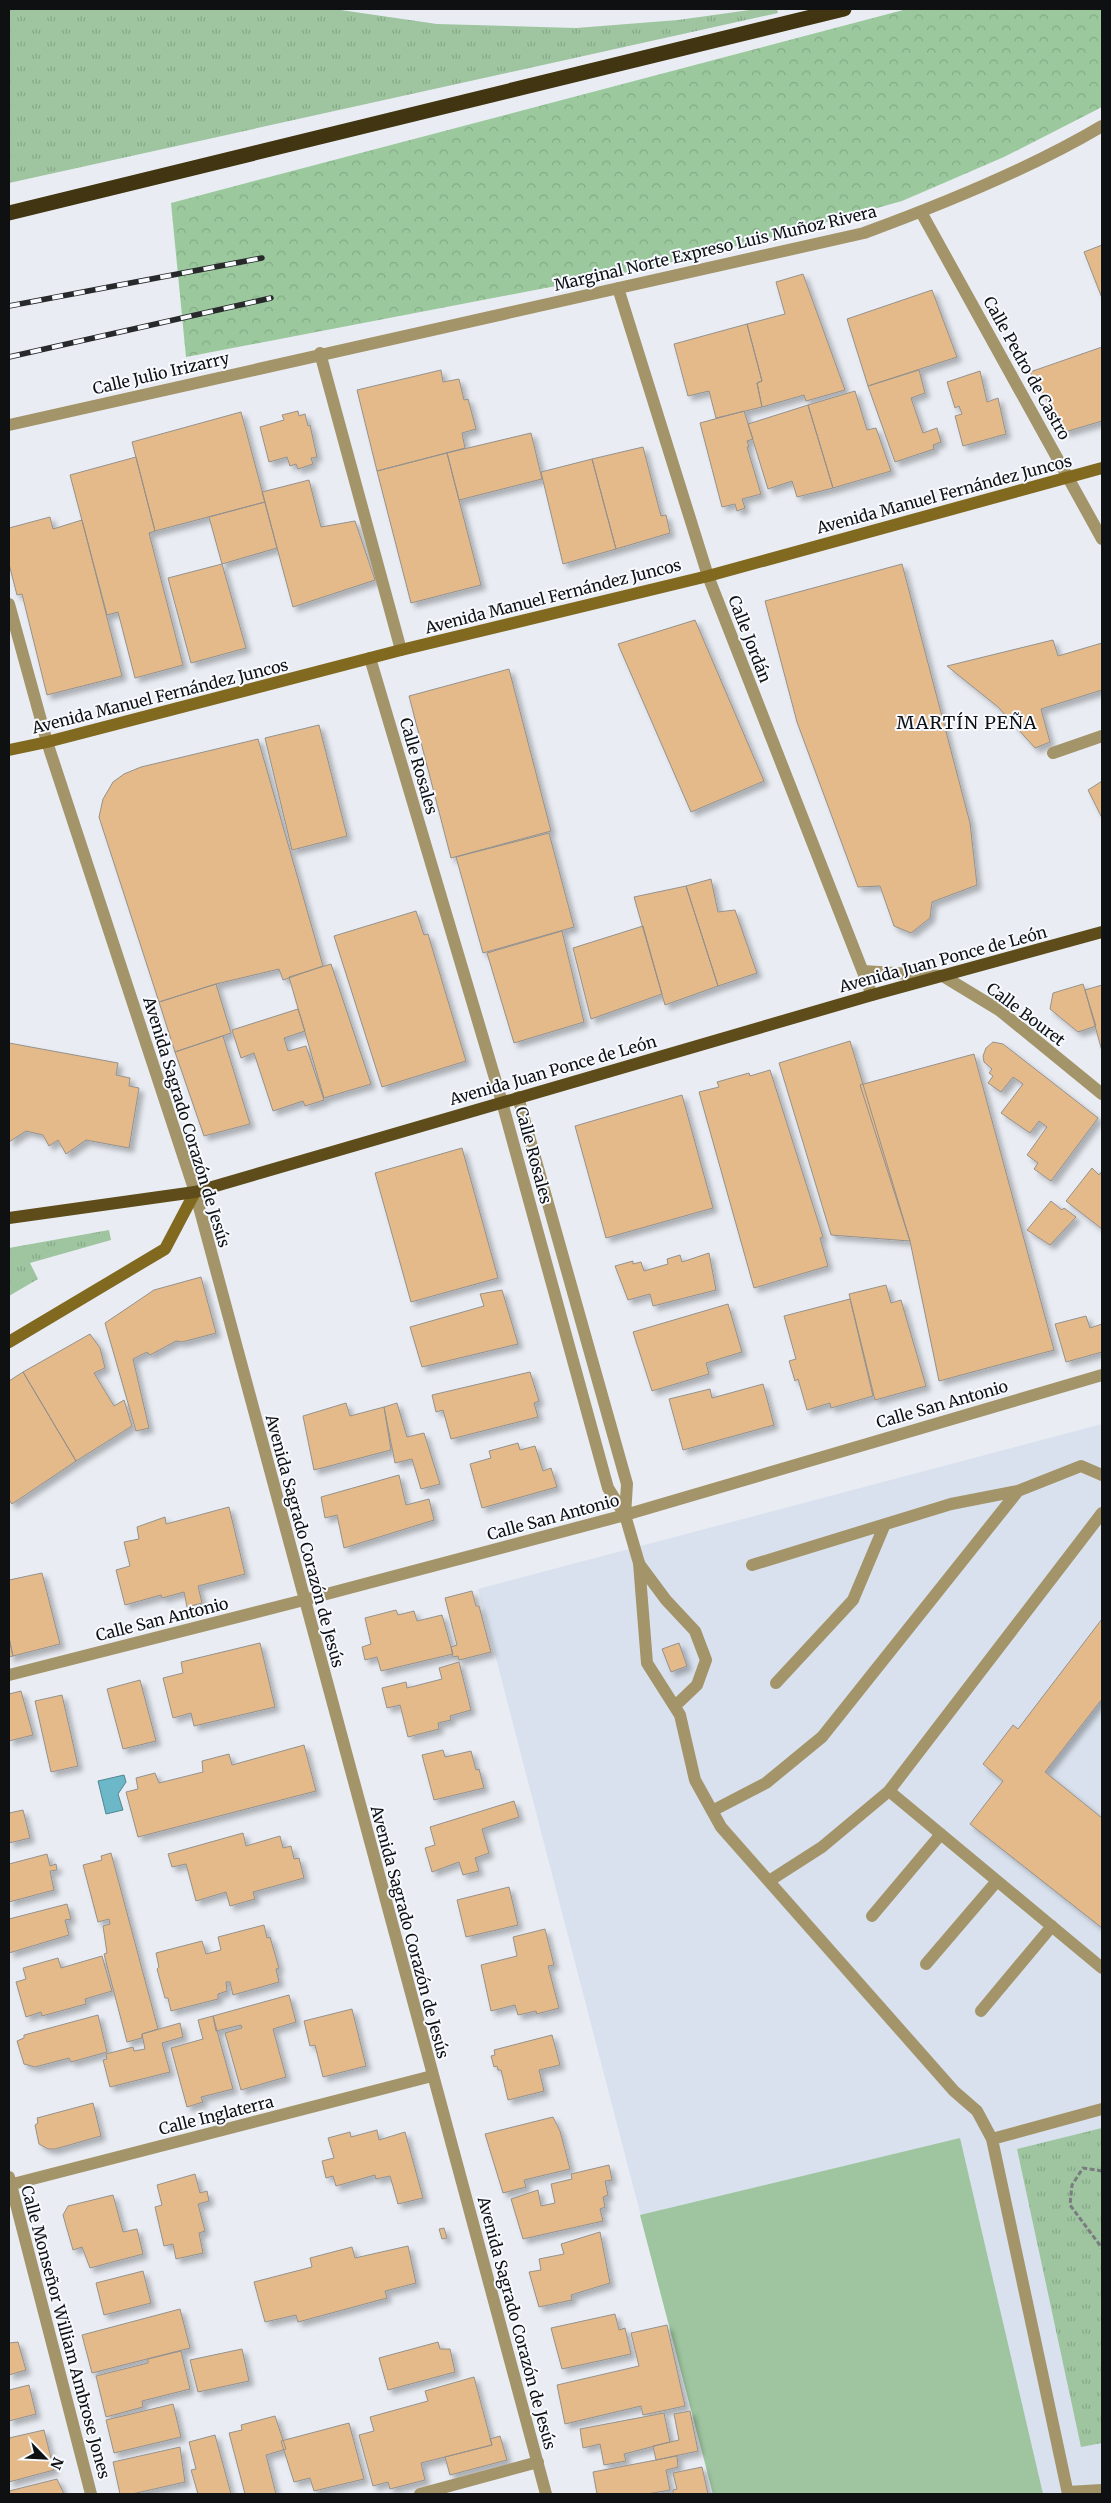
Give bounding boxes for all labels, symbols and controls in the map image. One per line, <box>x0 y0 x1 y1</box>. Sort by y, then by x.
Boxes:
street label: Marginal Norte Expreso Luis Muñoz Rivera <box>552 201 879 295</box>
street label: Calle Pedro de Castro <box>979 293 1075 443</box>
street label: Calle Julio Irizarry <box>91 347 232 398</box>
street label: Avenida Manuel Fernández Juncos <box>813 450 1074 538</box>
street label: Avenida Manuel Fernández Juncos <box>422 554 683 638</box>
street label: Calle Jordán <box>724 593 776 686</box>
street label: Avenida Manuel Fernández Juncos <box>29 654 290 738</box>
district label: MARTÍN PEÑA <box>896 711 1038 734</box>
street label: Calle Rosales <box>396 715 442 817</box>
street label: Avenida Juan Ponce de León <box>836 921 1050 997</box>
street label: Calle Bouret <box>983 978 1070 1050</box>
street label: Avenida Sagrado Corazón de Jesús <box>139 993 235 1250</box>
street label: Avenida Juan Ponce de León <box>446 1031 659 1109</box>
street label: Calle Rosales <box>511 1104 557 1206</box>
street label: Calle San Antonio <box>874 1376 1010 1432</box>
street label: Avenida Sagrado Corazón de Jesús <box>261 1411 348 1670</box>
street label: Calle San Antonio <box>485 1490 621 1544</box>
street label: Calle San Antonio <box>94 1593 230 1645</box>
street label: Avenida Sagrado Corazón de Jesús <box>366 1802 453 2061</box>
street label: Calle Inglaterra <box>157 2091 276 2139</box>
street label: Calle Monseñor William Ambrose Jones <box>17 2183 115 2481</box>
street label: Avenida Sagrado Corazón de Jesús <box>473 2193 560 2452</box>
north arrow <box>20 2433 70 2483</box>
text: N <box>46 2455 67 2472</box>

